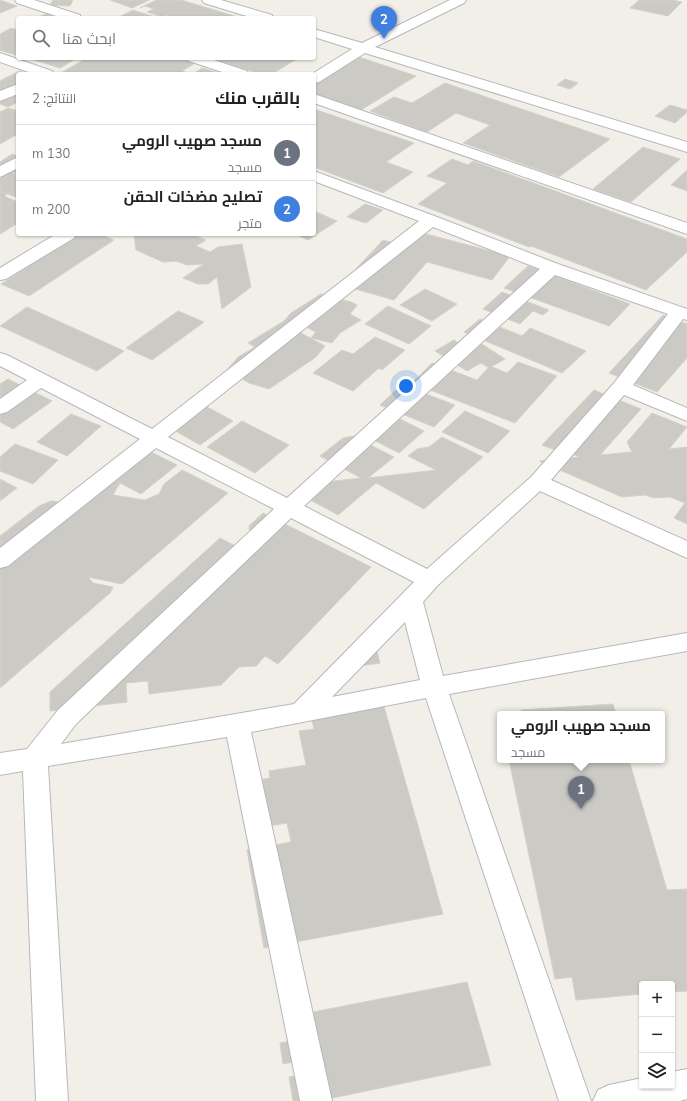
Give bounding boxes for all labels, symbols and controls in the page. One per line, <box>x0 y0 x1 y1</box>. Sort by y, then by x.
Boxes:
pin: 2 <box>371 6 397 39</box>
search box <box>16 16 316 60</box>
icon: search <box>30 27 52 49</box>
text: ابحث هنا <box>62 29 116 48</box>
text: بالقرب منك <box>215 87 300 108</box>
text: النتائج: 2 <box>32 90 76 106</box>
text: مسجد صهيب الرومي <box>122 131 262 150</box>
text: 130 m <box>32 145 70 161</box>
text: 1 <box>283 145 291 161</box>
text: مسجد <box>228 159 262 175</box>
text: تصليح مضخات الحقن <box>124 187 262 206</box>
text: 200 m <box>32 201 70 217</box>
text: 2 <box>283 201 291 217</box>
text: متجر <box>238 215 262 231</box>
your location <box>396 376 416 396</box>
popup <box>497 711 665 763</box>
text: مسجد صهيب الرومي <box>511 716 651 735</box>
text: مسجد <box>511 744 545 760</box>
pin: 1 <box>568 776 594 809</box>
map controls <box>639 981 675 1089</box>
button: + <box>639 981 675 1017</box>
button: − <box>639 1017 675 1053</box>
button: layers <box>639 1053 675 1089</box>

